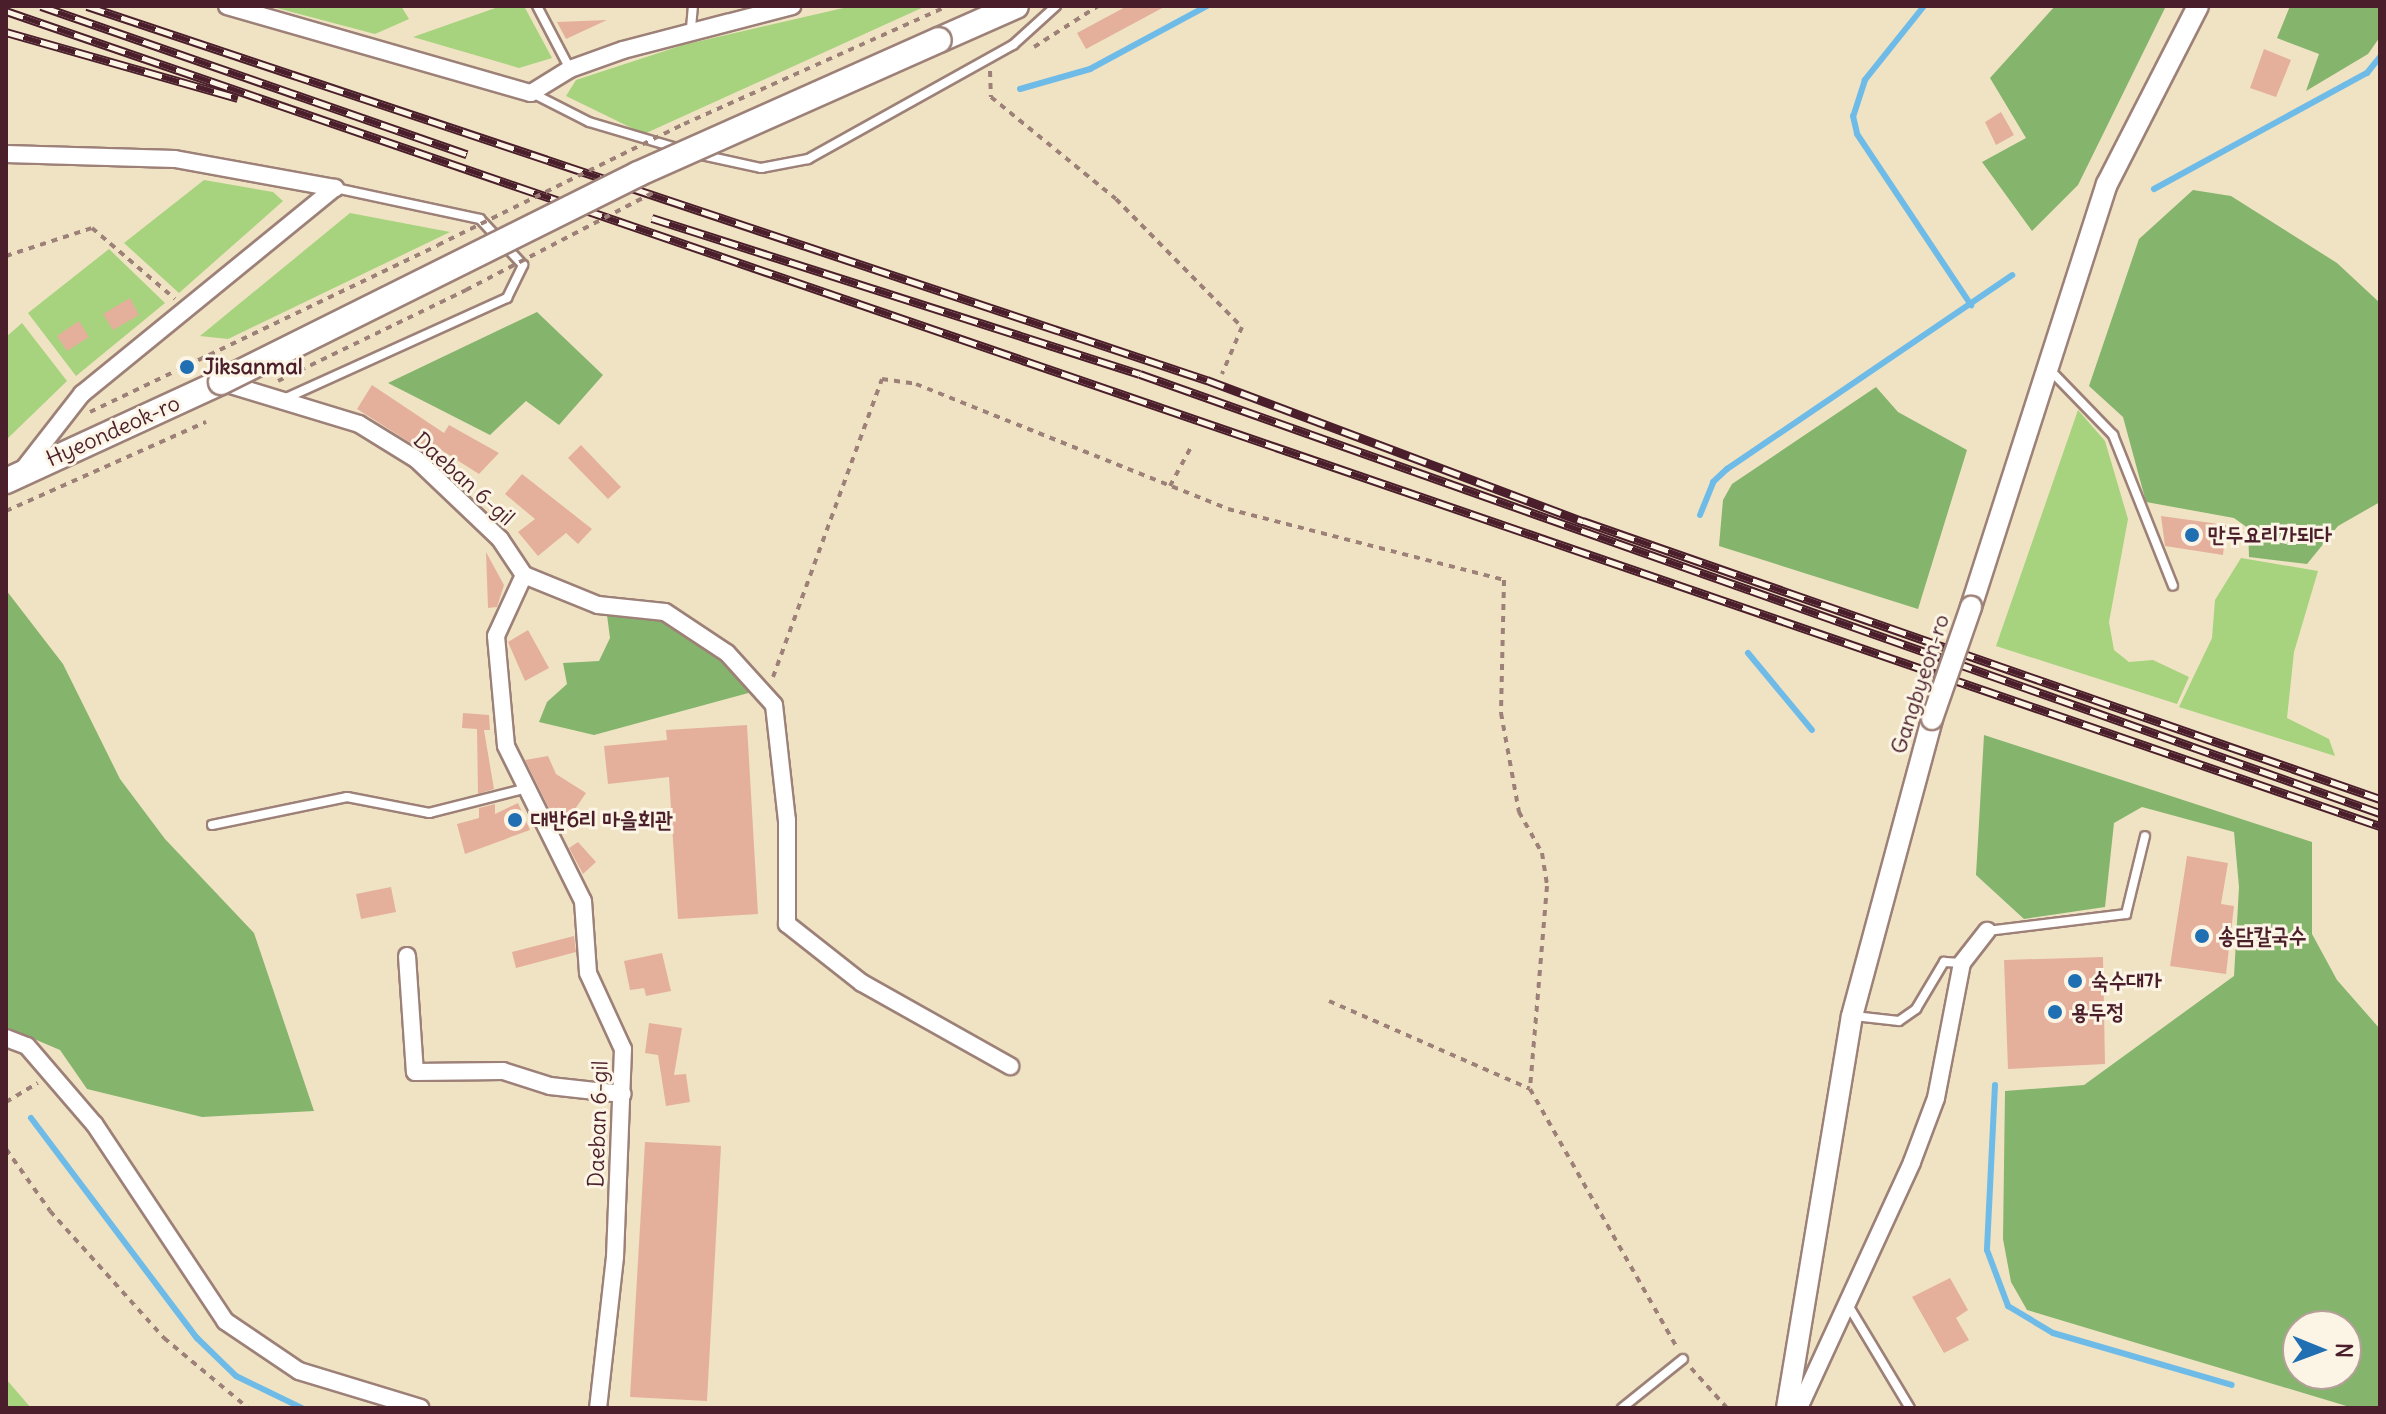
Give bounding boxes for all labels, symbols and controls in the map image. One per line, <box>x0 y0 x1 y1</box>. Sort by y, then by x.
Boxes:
place label: Jiksanmal <box>203 354 303 380</box>
marker: Jiksanmal <box>178 358 196 376</box>
street label: Hyeondeok-ro <box>42 390 184 472</box>
street label: Daeban 6-gil <box>408 427 520 531</box>
place label: 만두요리가되다 <box>2208 522 2332 548</box>
marker: 만두요리가되다 <box>2183 526 2201 544</box>
street label: Gangbyeon-ro <box>1885 611 1955 757</box>
place label: 대반6리 마을회관 <box>531 807 673 833</box>
marker: 대반6리 마을회관 <box>506 811 524 829</box>
place label: 송담칼국수 <box>2218 923 2307 949</box>
marker: 송담칼국수 <box>2193 927 2211 945</box>
place label: 숙수대가 <box>2091 968 2162 994</box>
marker: 숙수대가 <box>2066 972 2084 990</box>
place label: 용두정 <box>2071 999 2124 1025</box>
marker: 용두정 <box>2046 1003 2064 1021</box>
street label: Daeban 6-gil <box>583 1060 613 1188</box>
north arrow <box>2282 1310 2362 1390</box>
text: N <box>2330 1343 2358 1358</box>

